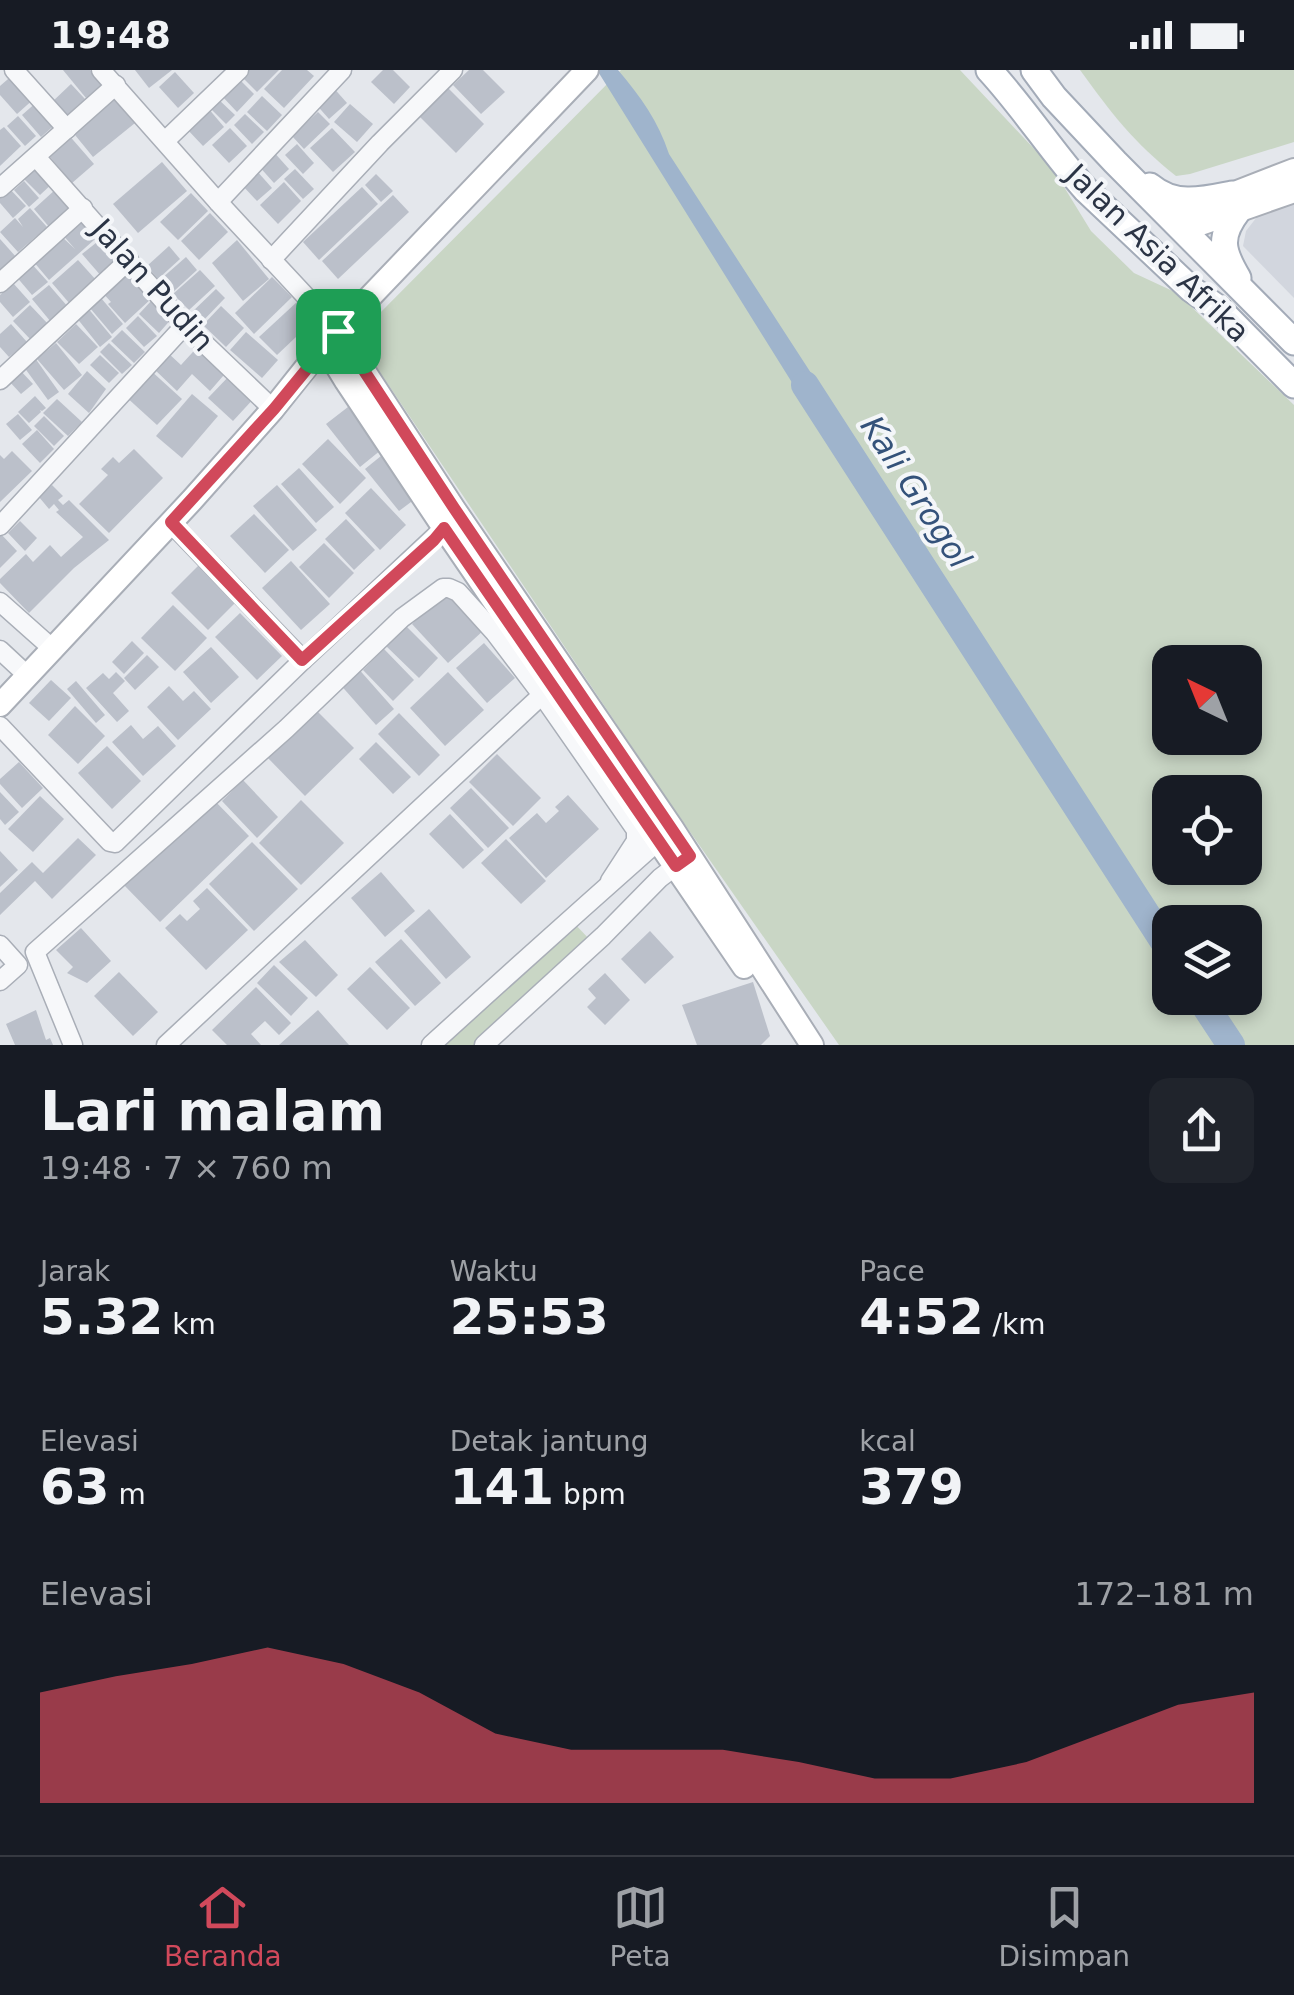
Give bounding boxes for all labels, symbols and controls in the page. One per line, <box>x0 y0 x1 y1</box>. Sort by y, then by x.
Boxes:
text: 19:48 <box>50 13 171 57</box>
street label: Jalan Asia Afrika <box>1058 155 1257 349</box>
street label: Jalan Pudin <box>83 210 221 358</box>
pin <box>296 289 381 374</box>
icon: arrive <box>311 304 366 359</box>
water label: Kali Grogol <box>853 409 979 575</box>
north arrow <box>1152 645 1262 755</box>
map controls <box>1152 645 1262 1015</box>
button: locate <box>1152 775 1262 885</box>
button: layers <box>1152 905 1262 1015</box>
button: share <box>1149 1078 1254 1183</box>
text: Lari malam <box>40 1079 385 1143</box>
text: 19:48 · 7 × 760 m <box>40 1149 333 1187</box>
text: Jarak <box>40 1255 110 1288</box>
text: Waktu <box>450 1255 538 1288</box>
text: Pace <box>859 1255 925 1288</box>
text: 5.32 <box>40 1288 163 1346</box>
text: 25:53 <box>450 1288 609 1346</box>
text: 4:52 <box>859 1288 984 1346</box>
text: km <box>163 1308 216 1341</box>
text: /km <box>984 1308 1046 1341</box>
text: Elevasi <box>40 1425 139 1458</box>
text: Detak jantung <box>450 1425 649 1458</box>
text: kcal <box>859 1425 916 1458</box>
text: 63 <box>40 1458 110 1516</box>
text: 141 <box>450 1458 554 1516</box>
text: 379 <box>859 1458 964 1516</box>
text: m <box>110 1478 146 1511</box>
text: bpm <box>554 1478 626 1511</box>
text: Elevasi <box>40 1575 153 1613</box>
text: 172–181 m <box>1075 1575 1254 1613</box>
tab: Beranda <box>164 1880 282 1973</box>
tab: Peta <box>609 1880 671 1973</box>
tab: Disimpan <box>998 1880 1130 1973</box>

